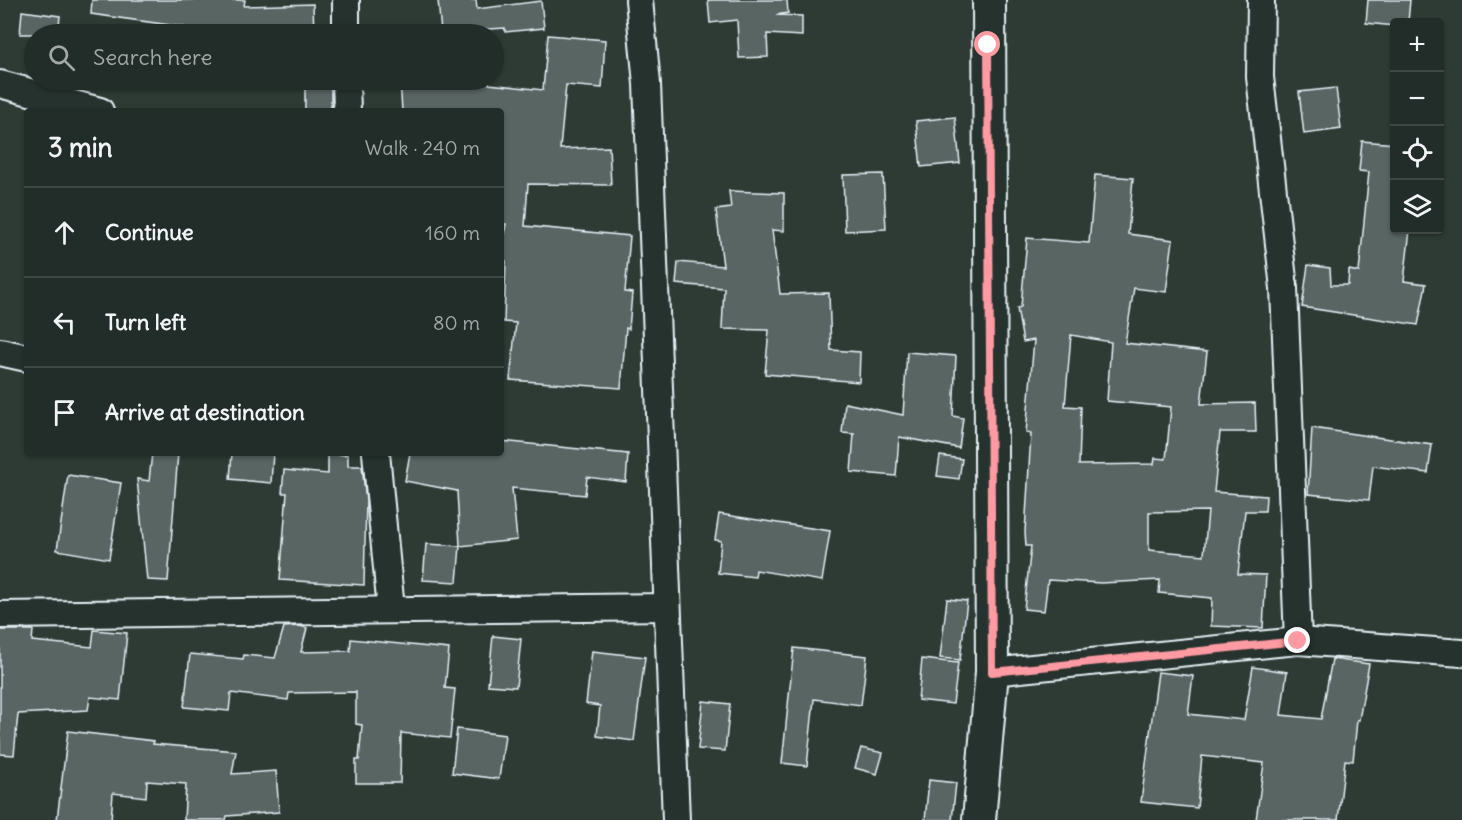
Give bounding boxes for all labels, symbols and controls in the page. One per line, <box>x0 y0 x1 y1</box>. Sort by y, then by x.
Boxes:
map controls <box>1390 18 1444 234</box>
button: + <box>1390 18 1444 72</box>
search box <box>24 24 504 90</box>
route start <box>974 31 1000 57</box>
icon: search <box>45 41 78 74</box>
text: Search here <box>93 43 212 71</box>
button: − <box>1390 72 1444 126</box>
button: locate <box>1390 126 1444 180</box>
text: 3 min <box>48 131 113 164</box>
text: Walk · 240 m <box>365 135 480 160</box>
button: layers <box>1390 180 1444 234</box>
icon: ahead <box>48 216 81 249</box>
text: Continue <box>105 218 194 246</box>
text: 160 m <box>425 220 480 245</box>
icon: left <box>48 306 81 339</box>
text: Turn left <box>105 308 186 336</box>
text: 80 m <box>433 310 480 335</box>
icon: arrive <box>48 396 81 429</box>
text: Arrive at destination <box>105 398 305 426</box>
route end <box>1284 627 1310 653</box>

